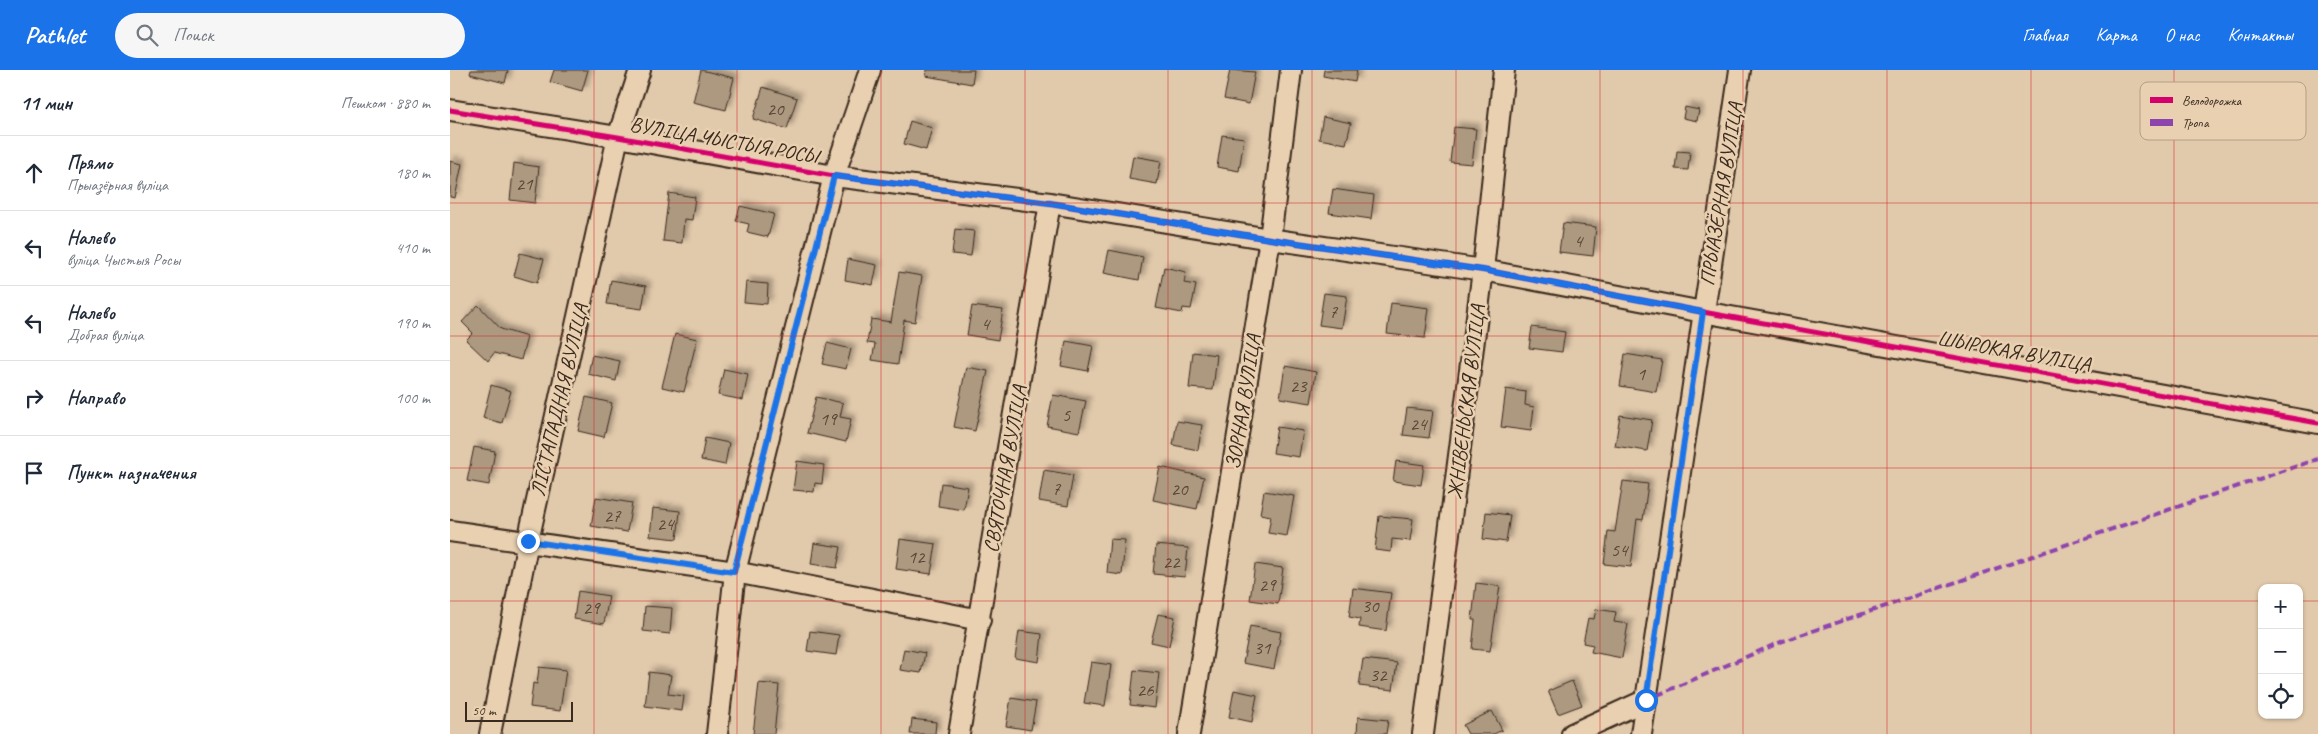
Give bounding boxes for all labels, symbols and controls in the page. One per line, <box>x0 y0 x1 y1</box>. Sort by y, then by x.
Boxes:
search box <box>115 13 465 58</box>
text: Pathlet <box>25 20 85 50</box>
icon: search <box>133 21 161 49</box>
text: Поиск <box>173 23 213 47</box>
text: Главная <box>2023 24 2068 46</box>
text: Карта <box>2096 24 2137 46</box>
text: О нас <box>2165 24 2200 46</box>
text: Контакты <box>2228 24 2293 46</box>
legend <box>2140 82 2306 140</box>
text: 11 мин <box>20 90 72 116</box>
text: Велодорожка <box>2182 92 2243 109</box>
text: Пешком · 880 m <box>341 93 430 113</box>
house number: 20 <box>766 97 785 121</box>
street label: ПРЫАЗЁРНАЯ ВУЛІЦА <box>1694 99 1749 287</box>
street label: ВУЛІЦА ЧЫСТЫЯ РОСЫ <box>628 111 824 170</box>
text: Тропа <box>2182 114 2210 131</box>
text: Прямо <box>67 151 112 175</box>
icon: ahead <box>20 159 48 187</box>
text: 180 m <box>396 163 430 183</box>
house number: 21 <box>515 172 534 196</box>
text: Прыазёрная вуліца <box>67 175 168 195</box>
text: Налево <box>67 226 115 250</box>
house number: 4 <box>1574 229 1585 253</box>
icon: left <box>20 234 48 262</box>
text: 410 m <box>396 238 430 258</box>
text: вуліца Чыстыя Росы <box>67 250 180 270</box>
street label: ЛІСТАПАДНАЯ ВУЛІЦА <box>524 300 594 499</box>
house number: 7 <box>1329 300 1339 324</box>
text: Налево <box>67 301 115 325</box>
street label: ЖНІВЕНЬСКАЯ ВУЛІЦА <box>1441 302 1491 501</box>
icon: left <box>20 309 48 337</box>
house number: 4 <box>981 312 992 336</box>
text: 190 m <box>396 313 430 333</box>
text: Добрая вуліца <box>67 325 143 345</box>
street label: ШЫРОКАЯ ВУЛІЦА <box>1935 325 2094 378</box>
street label: ЗОРНАЯ ВУЛІЦА <box>1220 331 1267 471</box>
house number: 1 <box>1637 362 1647 386</box>
house number: 23 <box>1289 374 1308 398</box>
street label: СВЯТОЧНАЯ ВУЛІЦА <box>978 382 1033 555</box>
icon: right <box>20 384 48 412</box>
text: Направо <box>67 386 125 410</box>
text: 100 m <box>396 388 430 408</box>
house number: 5 <box>1062 403 1072 427</box>
house number: 19 <box>819 407 838 431</box>
house number: 24 <box>1409 412 1429 436</box>
icon: arrive <box>20 459 48 487</box>
text: Пункт назначения <box>67 461 196 485</box>
house number: 7 <box>1052 477 1062 501</box>
house number: 20 <box>1170 477 1189 501</box>
house number: 27 <box>603 504 622 528</box>
house number: 24 <box>656 512 676 536</box>
route end <box>517 530 540 553</box>
house number: 54 <box>1610 538 1630 562</box>
house number: 12 <box>907 545 926 569</box>
house number: 22 <box>1162 550 1181 574</box>
house number: 29 <box>1258 573 1277 597</box>
map controls <box>2258 584 2303 719</box>
button: + <box>2258 584 2303 629</box>
house number: 30 <box>1361 594 1380 618</box>
house number: 29 <box>582 596 601 620</box>
button: − <box>2258 629 2303 674</box>
house number: 31 <box>1253 636 1272 660</box>
house number: 32 <box>1369 663 1388 687</box>
button: locate <box>2258 674 2303 719</box>
house number: 26 <box>1136 678 1155 702</box>
route start <box>1635 689 1658 712</box>
scale bar <box>465 699 572 722</box>
text: 50 m <box>472 702 496 719</box>

